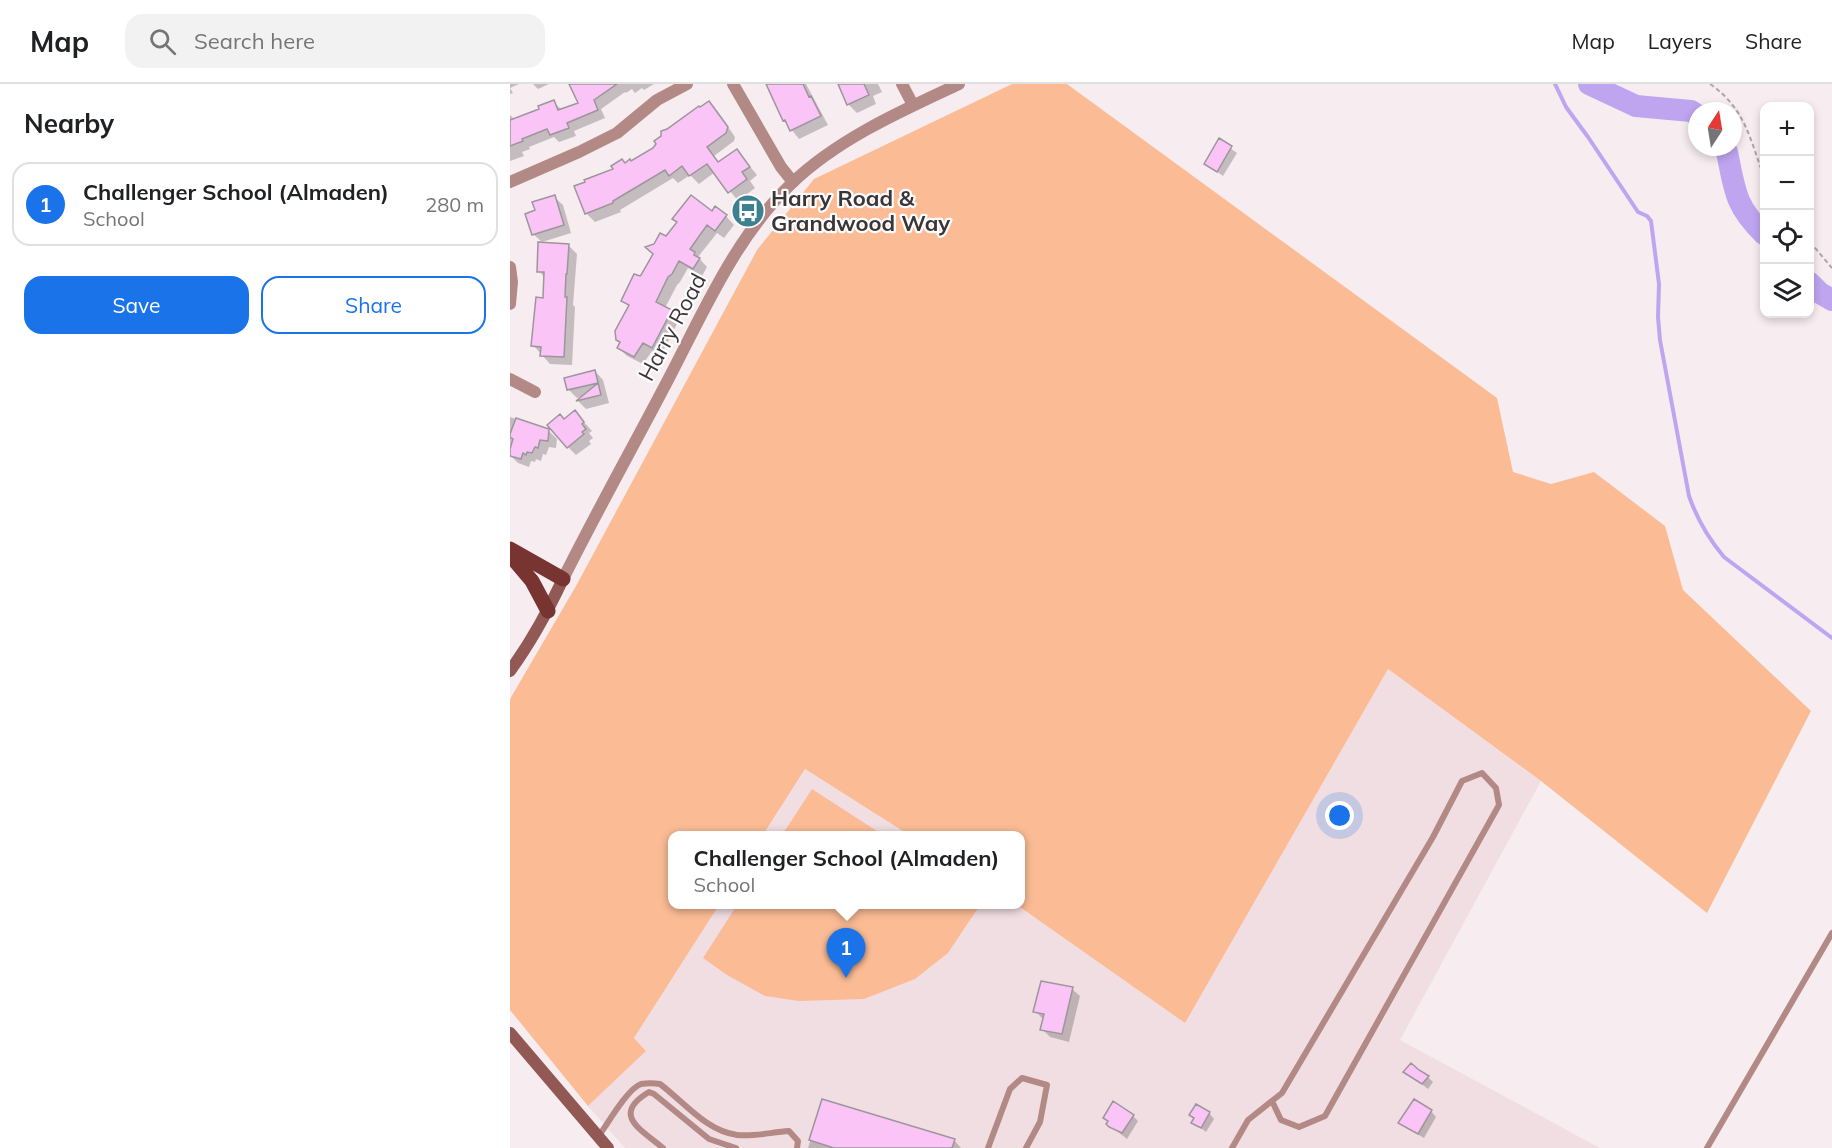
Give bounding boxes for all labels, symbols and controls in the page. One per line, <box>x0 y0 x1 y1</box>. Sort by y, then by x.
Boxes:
search box <box>125 14 545 68</box>
text: Map <box>30 24 89 59</box>
icon: search <box>146 25 179 58</box>
text: Search here <box>194 27 315 55</box>
text: Map <box>1572 28 1615 54</box>
text: Layers <box>1648 28 1712 54</box>
text: Share <box>1745 28 1802 54</box>
north arrow <box>1688 102 1742 156</box>
map controls <box>1760 102 1814 318</box>
button: + <box>1760 102 1814 156</box>
text: Nearby <box>24 107 114 140</box>
button: − <box>1760 156 1814 210</box>
text: Challenger School (Almaden) <box>83 178 389 206</box>
place label: Harry Road & Grandwood Way <box>771 184 950 237</box>
text: 1 <box>40 192 52 217</box>
text: 280 m <box>425 192 484 217</box>
bus stop icon: Harry Road & Grandwood Way <box>730 193 766 229</box>
text: School <box>83 206 145 231</box>
button: locate <box>1760 210 1814 264</box>
button: layers <box>1760 264 1814 318</box>
street label: Harry Road <box>632 268 712 386</box>
button: Save <box>24 276 249 334</box>
button: Share <box>261 276 486 334</box>
your location <box>1325 801 1354 830</box>
popup <box>668 831 1025 909</box>
text: Challenger School (Almaden) <box>694 844 999 872</box>
text: School <box>694 872 755 897</box>
pin: 1 <box>826 928 866 978</box>

